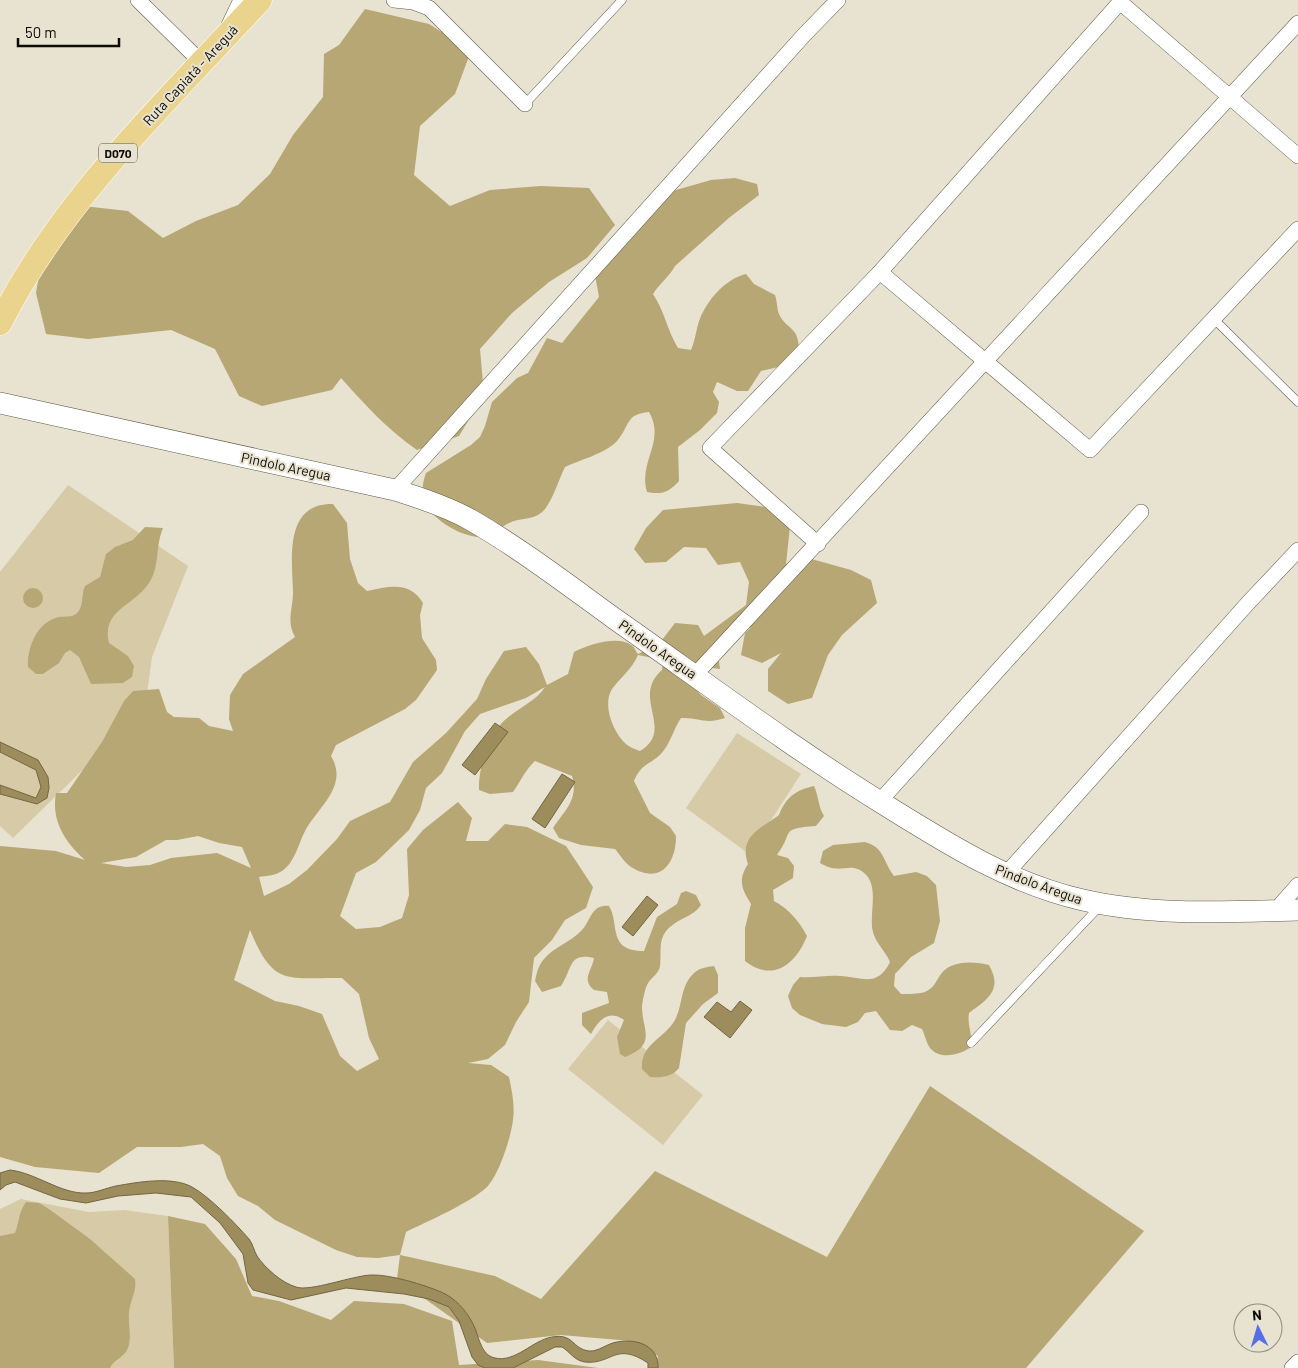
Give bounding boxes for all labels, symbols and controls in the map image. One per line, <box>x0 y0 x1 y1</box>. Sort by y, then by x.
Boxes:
scale bar <box>18 15 119 47</box>
street label: Ruta Capiatá - Areguá <box>139 21 241 129</box>
text: 50 m <box>25 23 57 41</box>
road number: D070 <box>99 144 137 162</box>
street label: Pindolo Aregua <box>240 448 332 484</box>
street label: Pindolo Aregua <box>616 616 700 682</box>
street label: Pindolo Aregua <box>993 860 1085 908</box>
north arrow <box>1233 1303 1283 1353</box>
text: N <box>1251 1306 1262 1323</box>

